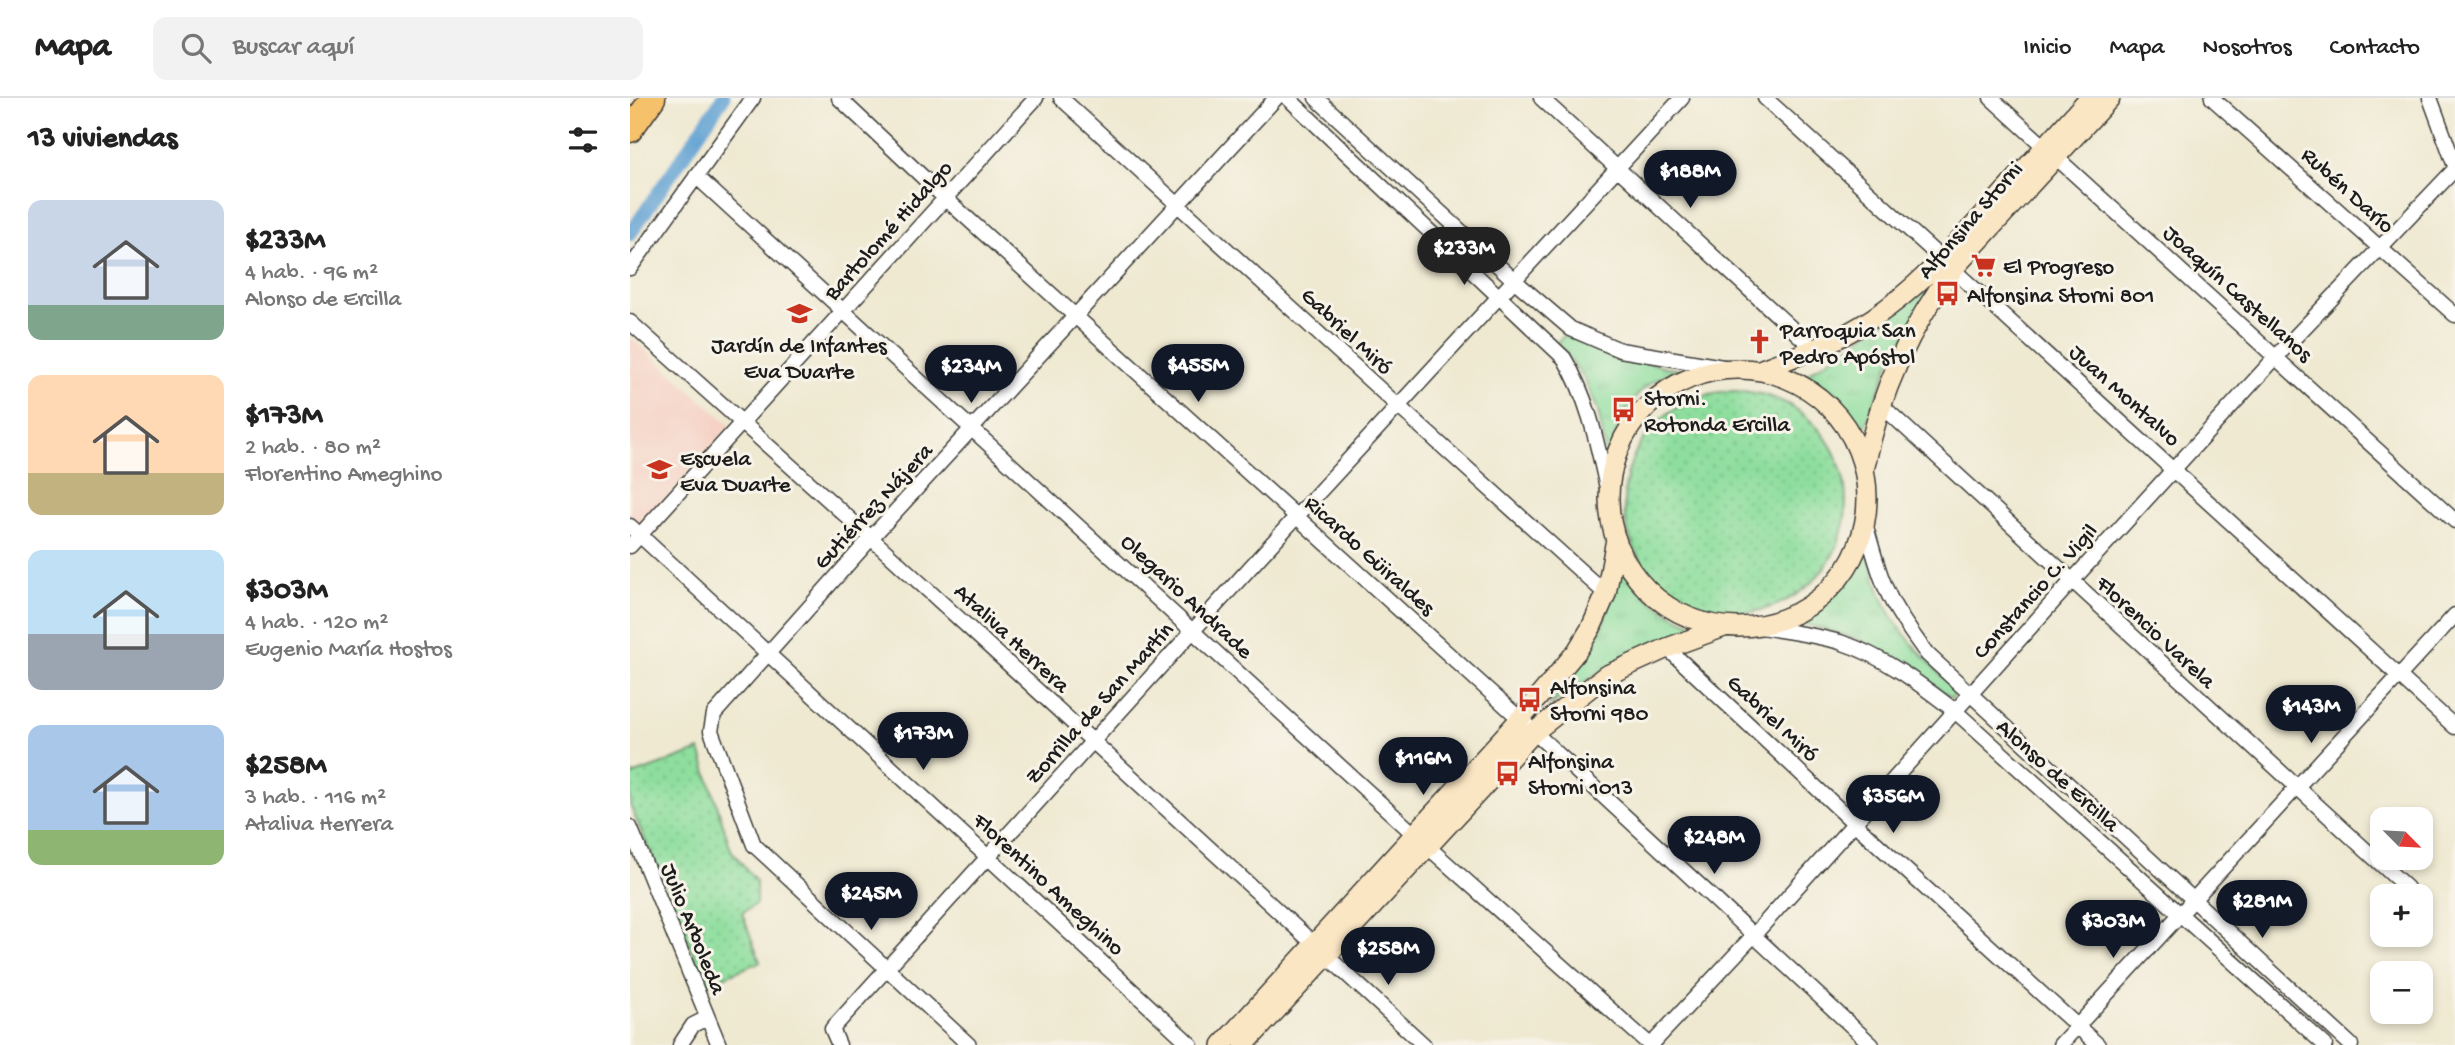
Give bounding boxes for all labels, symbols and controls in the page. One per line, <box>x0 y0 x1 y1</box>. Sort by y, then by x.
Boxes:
search box <box>153 17 643 80</box>
text: Mapa <box>35 29 111 67</box>
icon: search <box>177 29 215 67</box>
text: Buscar aquí <box>233 33 354 64</box>
text: Inicio <box>2023 34 2071 63</box>
text: Mapa <box>2109 34 2165 63</box>
text: Nosotros <box>2203 34 2292 63</box>
text: Contacto <box>2330 34 2420 63</box>
icon: filters <box>564 121 602 159</box>
text: 13 viviendas <box>28 123 177 158</box>
street label: Rubén Darío <box>2294 143 2399 241</box>
pin: $188M <box>1641 150 1739 210</box>
street label: Bartolomé Hidalgo <box>819 156 960 308</box>
street label: Alfonsina Storni <box>1913 157 2030 286</box>
text: $188M <box>1660 159 1720 186</box>
street label: Joaquín Castellanos <box>2156 220 2317 369</box>
text: $233M <box>245 225 325 260</box>
icon: home <box>84 228 168 312</box>
pin: $233M <box>1415 228 1513 287</box>
text: $233M <box>1433 236 1495 263</box>
supermarket icon: El Progreso <box>1969 251 1997 279</box>
place label: El Progreso <box>2003 255 2114 282</box>
text: 4 hab. · 96 m² <box>245 260 378 287</box>
bus stop icon: Alfonsina Storni 801 <box>1933 280 1961 308</box>
street label: Gabriel Miró <box>1294 283 1397 382</box>
place label: Alfonsina Storni 801 <box>1967 284 2155 311</box>
text: Alonso de Ercilla <box>245 287 401 314</box>
school or university icon: Jardín de Infantes Eva Duarte <box>785 300 813 328</box>
place label: Parroquia San Pedro Apóstol <box>1779 319 1916 372</box>
church icon: Parroquia San Pedro Apóstol <box>1746 328 1774 356</box>
place label: Jardín de Infantes Eva Duarte <box>711 334 887 387</box>
street label: Juan Montalvo <box>2063 340 2185 454</box>
pin: $455M <box>1149 344 1247 404</box>
pin: $234M <box>922 345 1020 405</box>
text: $455M <box>1167 353 1229 380</box>
text: $234M <box>941 354 1001 381</box>
place label: Storni. Rotonda Ercilla <box>1644 387 1791 440</box>
bus stop icon: Storni. Rotonda Ercilla <box>1610 396 1638 424</box>
text: $173M <box>245 400 323 435</box>
icon: home <box>84 403 168 487</box>
text: 2 hab. · 80 m² <box>245 435 381 462</box>
street label: Gutiérrez Nájera <box>809 438 941 576</box>
place label: Escuela Eva Duarte <box>680 447 792 500</box>
school or university icon: Escuela Eva Duarte <box>646 456 674 484</box>
text: Florentino Ameghino <box>245 462 442 489</box>
street label: Ricardo Güiraldes <box>1298 491 1440 623</box>
street label: Constancio C. Vigil <box>1969 519 2105 666</box>
street label: Olegario Andrade <box>1114 529 1258 667</box>
street label: Florencio Varela <box>2089 571 2221 697</box>
text: $303M <box>245 575 327 610</box>
icon: home <box>84 578 168 662</box>
street label: Ataliva Herrera <box>947 579 1075 701</box>
text: 4 hab. · 120 m² <box>245 610 388 637</box>
street label: Zorrilla de San Martín <box>1021 618 1181 791</box>
text: Eugenio María Hostos <box>245 637 452 664</box>
street label: Gabriel Miró <box>1720 670 1823 769</box>
place label: Alfonsina Storni 980 <box>1550 676 1649 729</box>
bus stop icon: Alfonsina Storni 980 <box>1516 685 1544 713</box>
pin: $143M <box>2262 686 2360 745</box>
text: $143M <box>2282 694 2340 721</box>
pin: $173M <box>874 712 972 772</box>
street label: Alonso de Ercilla <box>1990 714 2125 840</box>
text: $173M <box>893 721 953 748</box>
pin: $116M <box>1374 738 1472 797</box>
text: $116M <box>1395 746 1451 773</box>
text: $258M <box>245 750 326 785</box>
place label: Alfonsina Storni 1013 <box>1528 750 1633 803</box>
icon: home <box>84 753 168 837</box>
bus stop icon: Alfonsina Storni 1013 <box>1494 759 1522 787</box>
pin: $356M <box>1844 776 1942 835</box>
text: $356M <box>1862 784 1924 811</box>
text: 3 hab. · 116 m² <box>245 785 386 812</box>
north arrow <box>2370 807 2432 870</box>
map controls <box>2370 807 2433 1024</box>
street label: Florentino Ameghino <box>965 808 1129 963</box>
text: Ataliva Herrera <box>245 812 393 839</box>
pin: $248M <box>1665 816 1763 876</box>
text: $248M <box>1683 825 1745 852</box>
street label: Julio Arboleda <box>653 860 731 1000</box>
pin: $245M <box>822 872 920 932</box>
pin: $281M <box>2213 880 2311 940</box>
text: $245M <box>841 881 901 908</box>
button: + <box>2370 884 2433 947</box>
text: $281M <box>2232 889 2292 916</box>
pin: $303M <box>2064 900 2162 960</box>
text: $303M <box>2081 909 2145 936</box>
pin: $258M <box>1339 928 1437 987</box>
text: $258M <box>1357 936 1419 963</box>
button: − <box>2370 961 2433 1024</box>

